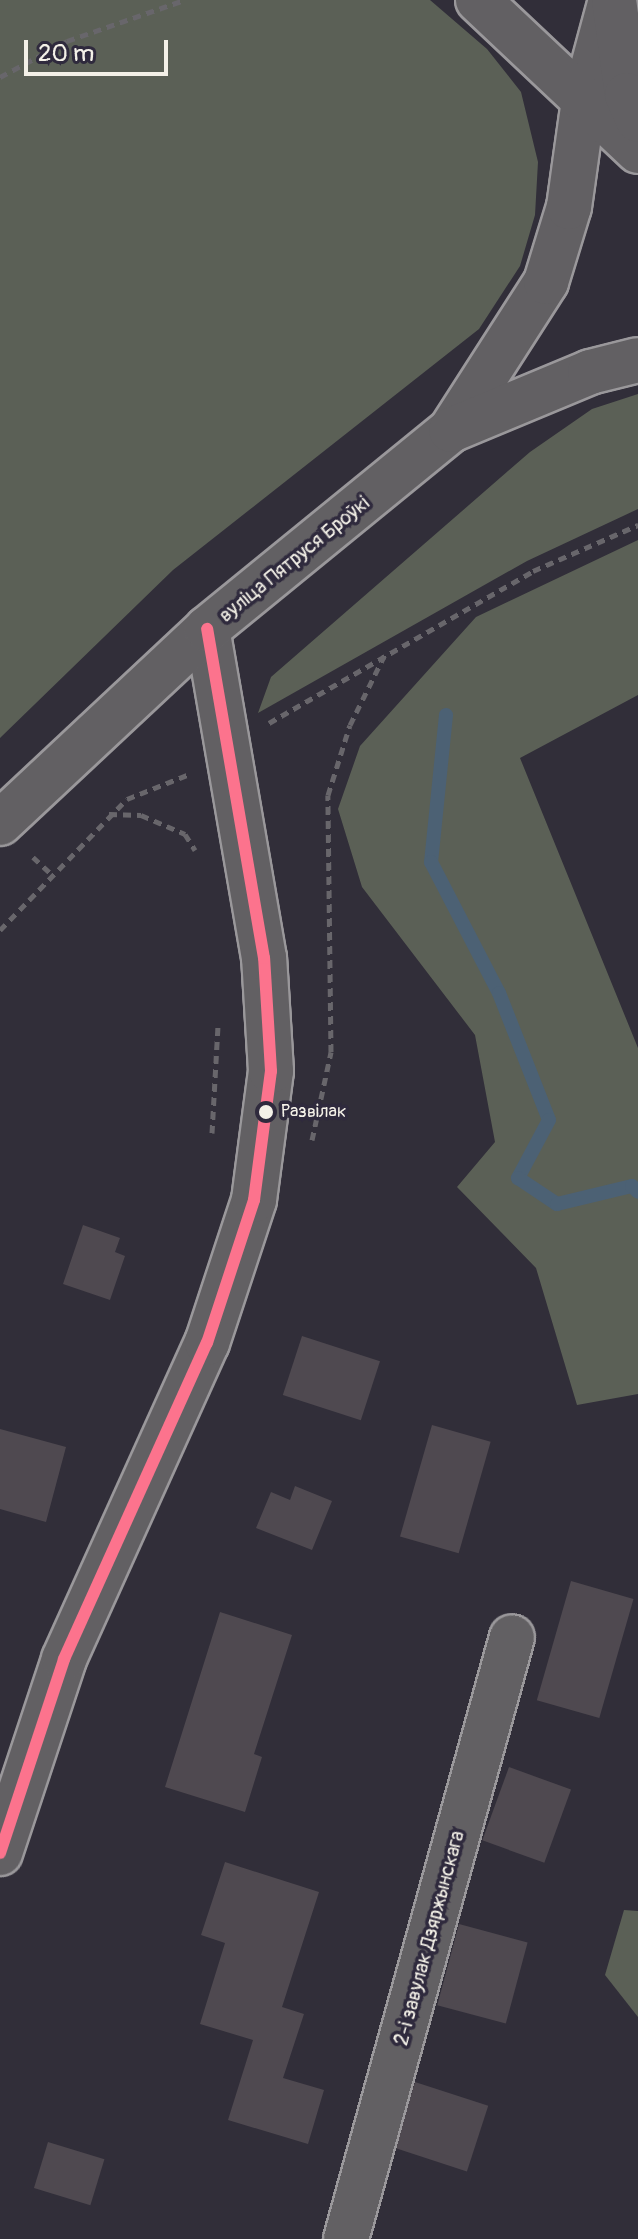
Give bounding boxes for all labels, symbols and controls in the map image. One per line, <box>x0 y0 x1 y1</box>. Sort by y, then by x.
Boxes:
scale bar <box>28 24 172 74</box>
text: 20 m <box>38 39 94 68</box>
street label: вуліца Пятруся Броўкі <box>214 491 374 627</box>
place label: Развілак <box>281 1101 346 1123</box>
marker: Развілак <box>258 1104 274 1120</box>
street label: 2-і завулак Дзяржынскага <box>389 1828 469 2048</box>

